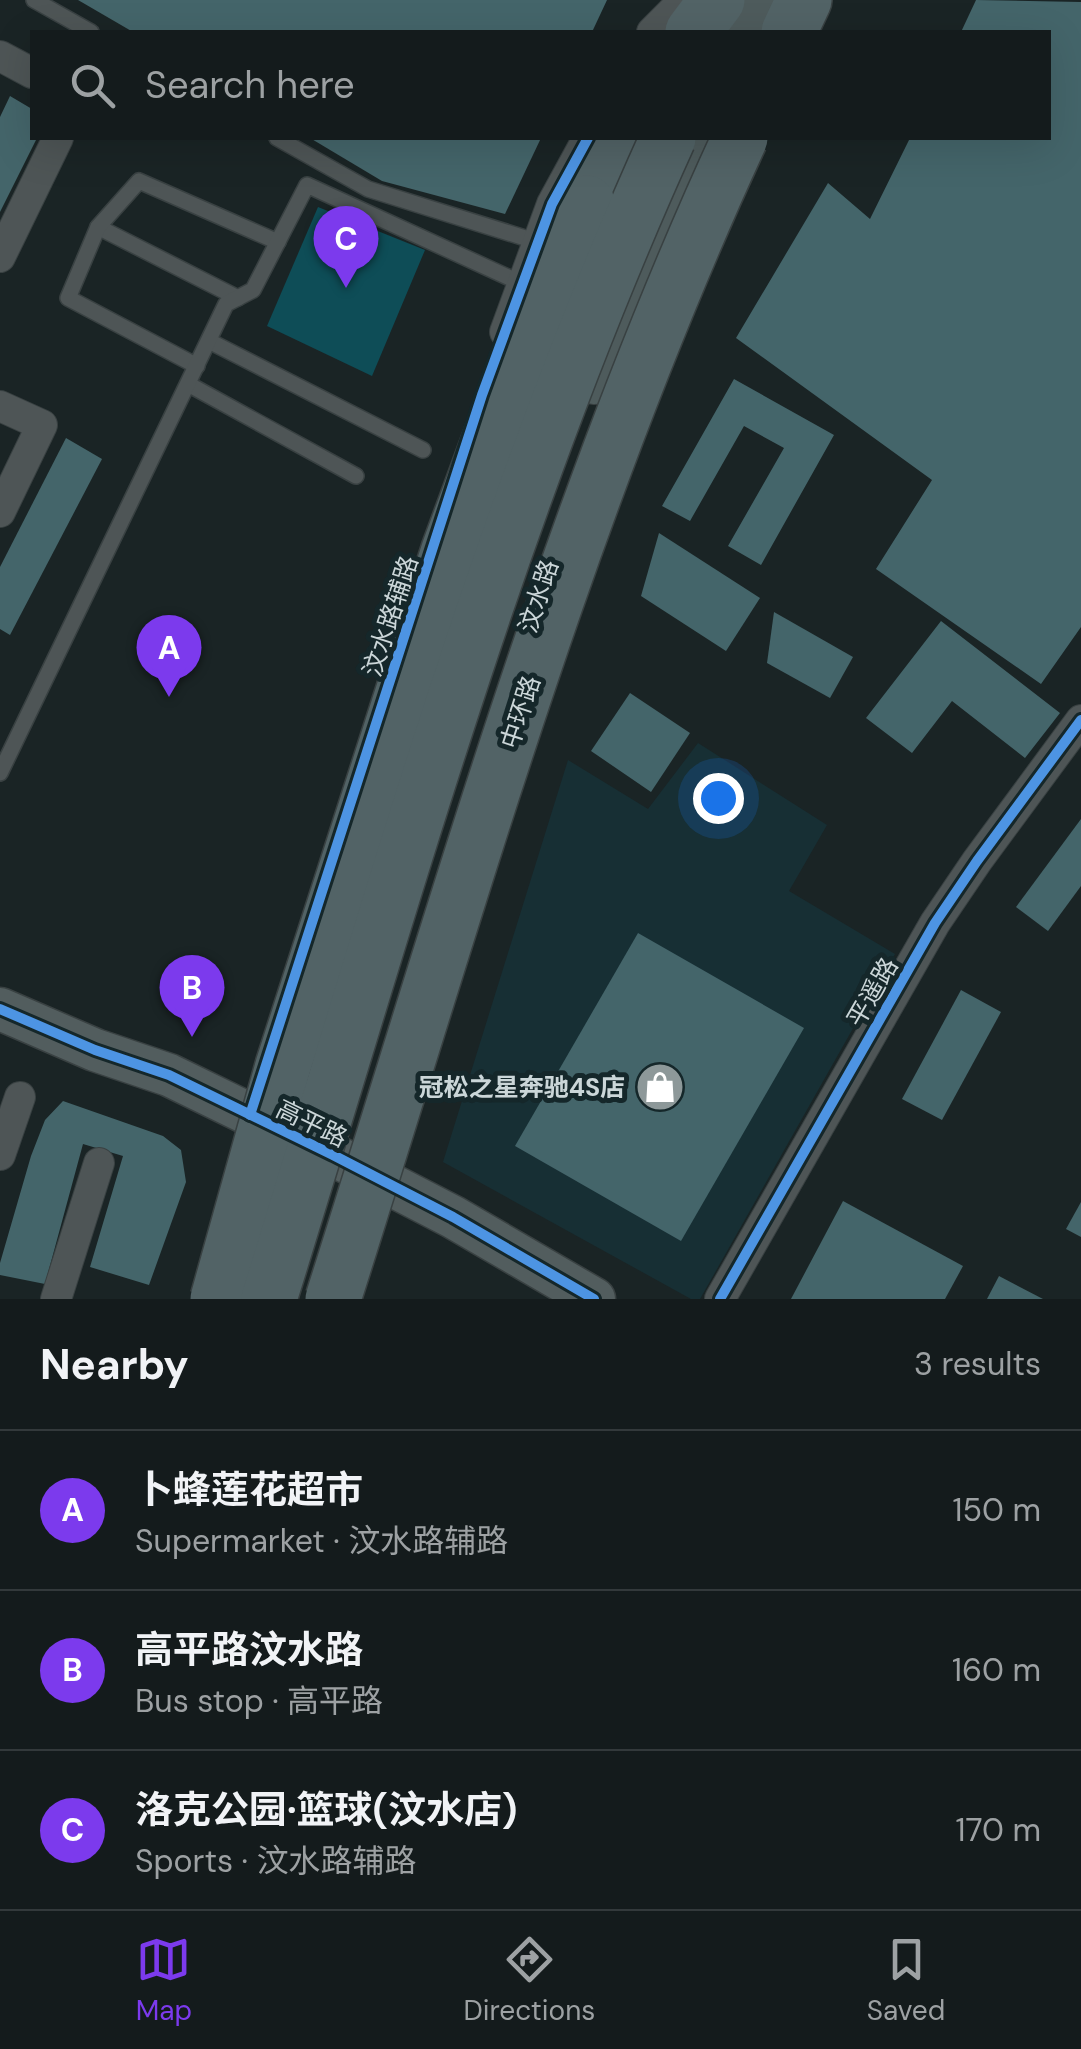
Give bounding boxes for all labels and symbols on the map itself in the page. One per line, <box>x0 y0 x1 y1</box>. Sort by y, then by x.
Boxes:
pin: C <box>314 206 378 288</box>
street label: 汶水路辅路 <box>355 552 425 681</box>
street label: 汶水路 <box>511 555 566 637</box>
pin: A <box>136 614 202 697</box>
street label: 中环路 <box>493 671 548 753</box>
your location <box>693 773 744 824</box>
street label: 平遥路 <box>839 952 905 1033</box>
pin: B <box>160 954 224 1037</box>
shop icon: 冠松之星奔驰4S店 <box>634 1061 686 1113</box>
place label: 冠松之星奔驰4S店 <box>419 1071 625 1104</box>
street label: 高平路 <box>271 1092 353 1155</box>

